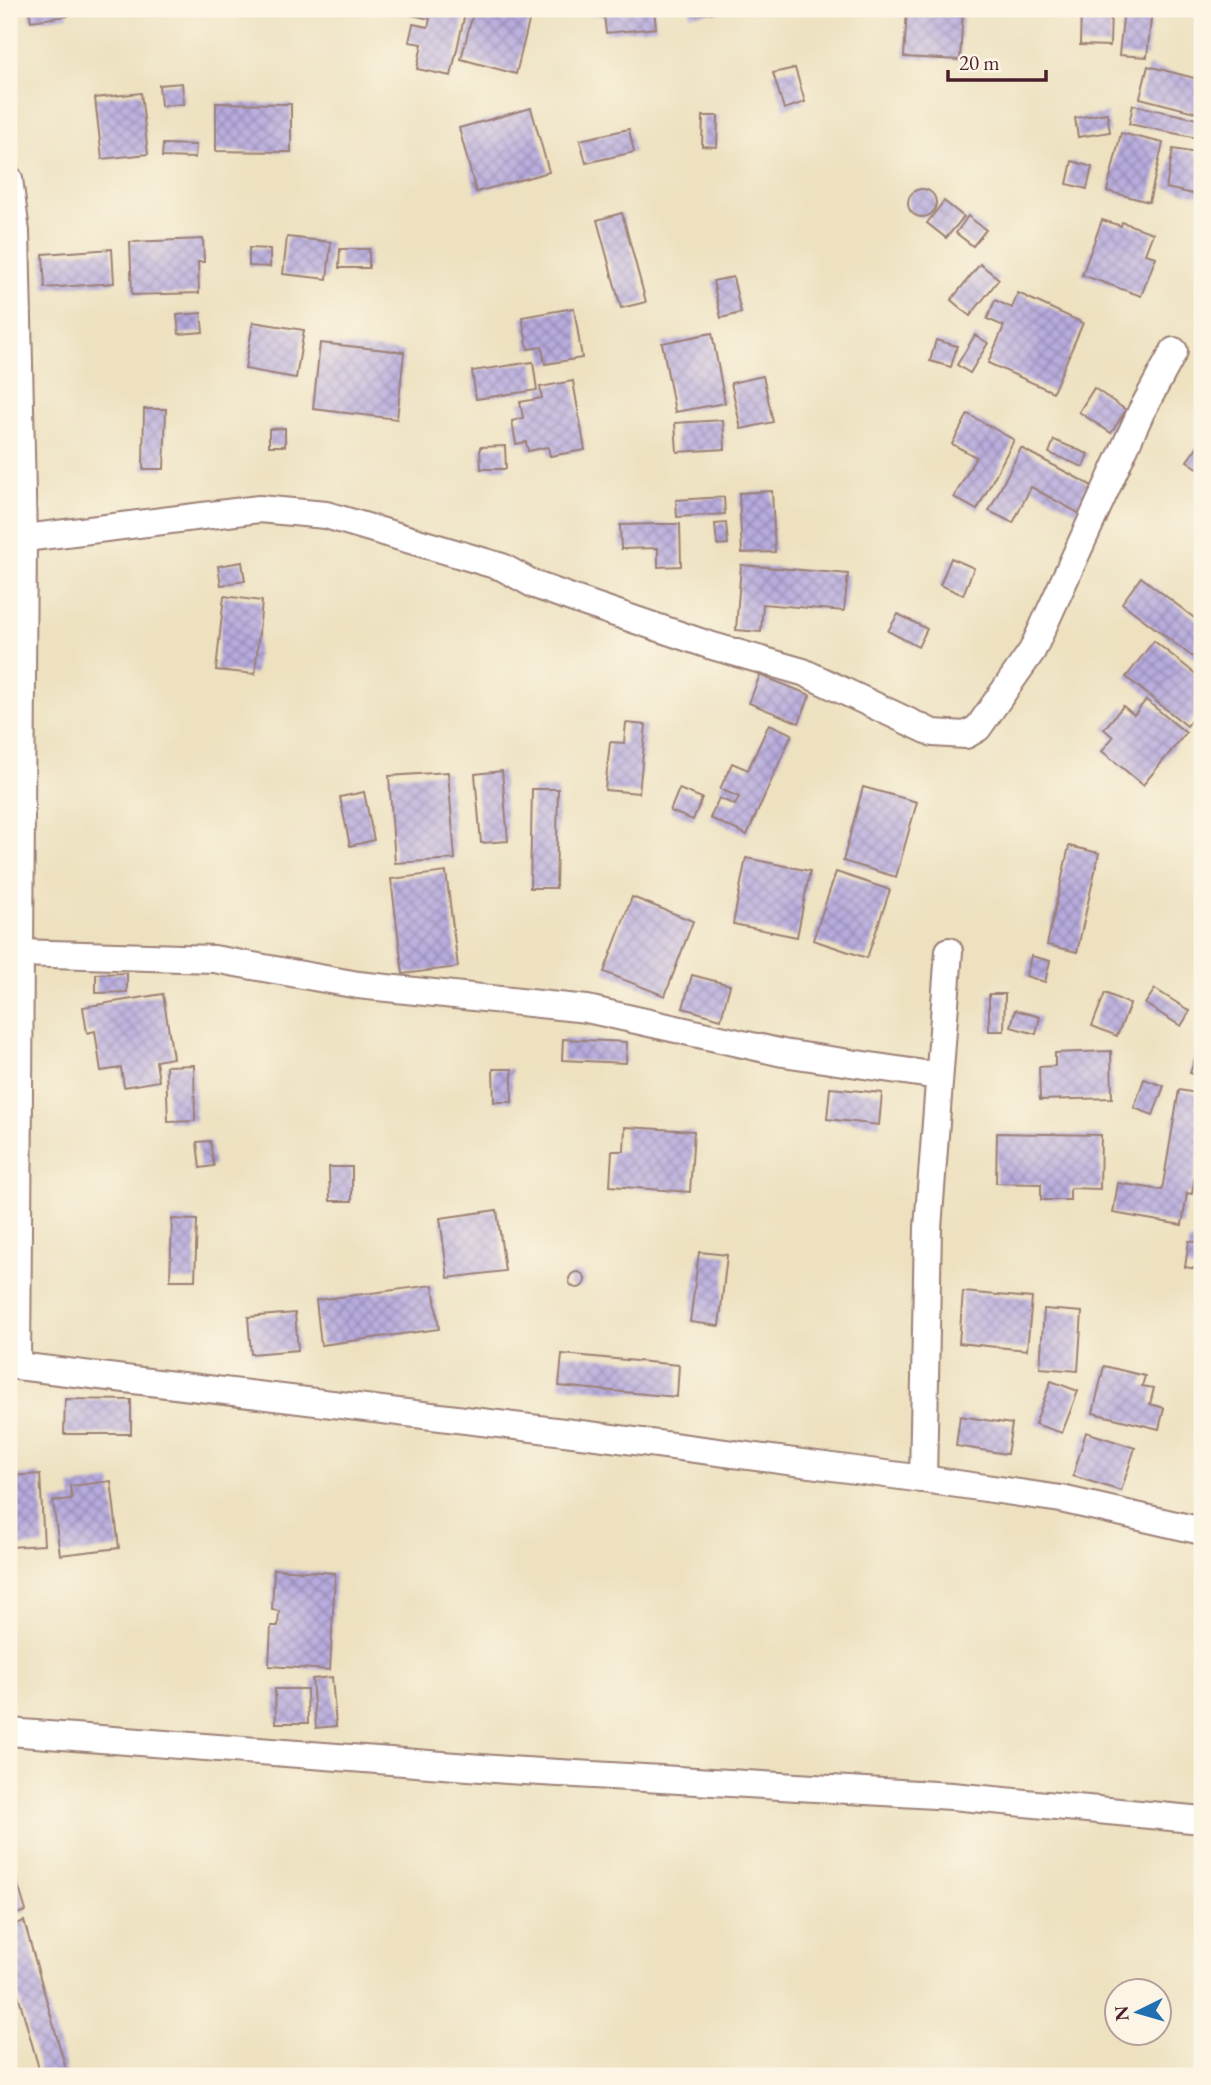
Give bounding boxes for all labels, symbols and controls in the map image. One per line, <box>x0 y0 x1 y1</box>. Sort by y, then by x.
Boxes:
scale bar <box>948 38 1046 82</box>
text: 20 m <box>959 49 1000 76</box>
north arrow <box>1102 1976 1172 2046</box>
text: N <box>1108 2004 1135 2022</box>

